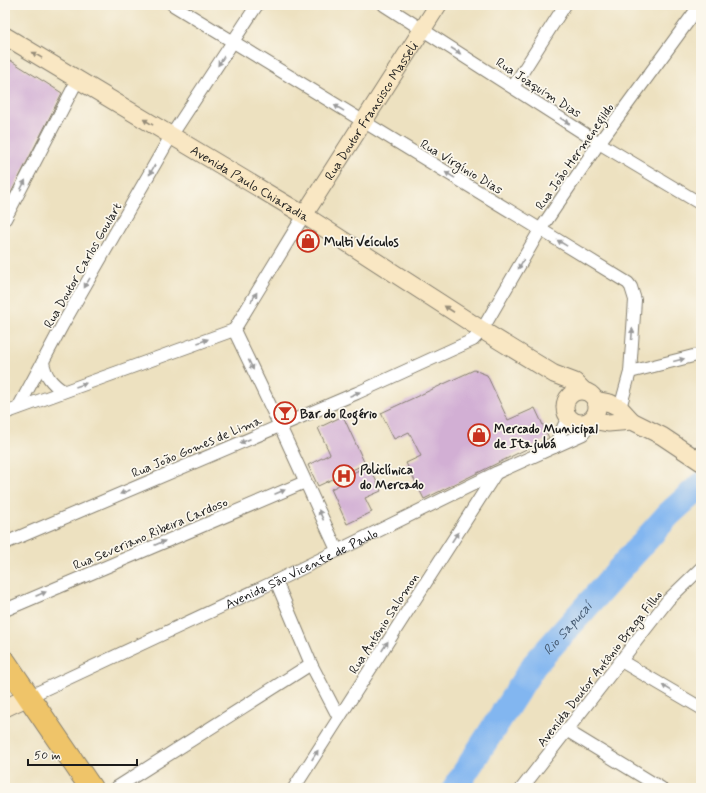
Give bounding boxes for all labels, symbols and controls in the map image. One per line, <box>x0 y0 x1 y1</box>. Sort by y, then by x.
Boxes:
street label: Rua Doutor Francisco Masseli <box>321 38 423 184</box>
one-way arrow <box>450 47 462 54</box>
one-way arrow <box>31 51 43 58</box>
street label: Rua Joaquim Dias <box>492 54 584 122</box>
one-way arrow <box>217 56 224 67</box>
street label: Rua João Hermenegildo <box>532 100 620 215</box>
one-way arrow <box>334 104 344 112</box>
one-way arrow <box>560 117 570 125</box>
one-way arrow <box>142 119 154 126</box>
street label: Rua Virgínio Dias <box>416 136 506 200</box>
street label: Avenida Paulo Chiaradia <box>187 142 312 226</box>
one-way arrow <box>148 164 155 176</box>
one-way arrow <box>444 172 456 179</box>
one-way arrow <box>20 179 26 191</box>
street label: Rua Doutor Carlos Goulart <box>40 200 126 332</box>
shop icon: Multi Veículos <box>295 228 321 254</box>
place label: Multi Veículos <box>324 234 399 251</box>
one-way arrow <box>557 239 567 247</box>
one-way arrow <box>517 258 524 270</box>
one-way arrow <box>84 277 91 289</box>
one-way arrow <box>251 291 258 303</box>
one-way arrow <box>443 305 455 312</box>
one-way arrow <box>629 328 636 340</box>
one-way arrow <box>198 338 210 344</box>
one-way arrow <box>673 357 685 363</box>
one-way arrow <box>248 359 254 371</box>
one-way arrow <box>75 381 87 387</box>
one-way arrow <box>349 391 361 397</box>
bar icon: Bar do Rogério <box>272 400 298 426</box>
place label: Bar do Rogério <box>300 406 378 426</box>
street label: Rua João Gomes de Lima <box>129 412 264 482</box>
place label: Mercado Municipal de Itajubá <box>494 421 598 454</box>
shop icon: Mercado Municipal de Itajubá <box>466 422 492 448</box>
one-way arrow <box>239 438 250 444</box>
place label: Policlínica do Mercado <box>360 462 424 494</box>
hospital icon: Policlínica do Mercado <box>331 463 357 489</box>
one-way arrow <box>119 489 130 495</box>
one-way arrow <box>274 489 286 496</box>
street label: Rua Severiano Ribeira Cardoso <box>71 494 230 575</box>
one-way arrow <box>318 509 324 520</box>
street label: Avenida São Vicente de Paulo <box>223 525 381 614</box>
one-way arrow <box>452 531 459 543</box>
one-way arrow <box>155 540 167 546</box>
street label: Rua Antônio Salomon <box>345 570 423 677</box>
street label: Avenida Doutor Antônio Braga Filho <box>534 587 668 751</box>
one-way arrow <box>35 591 47 597</box>
water label: Rio Sapucaí <box>539 596 598 659</box>
one-way arrow <box>381 641 389 651</box>
one-way arrow <box>661 685 673 692</box>
scale bar <box>28 741 137 767</box>
text: 50 m <box>34 748 61 764</box>
one-way arrow <box>311 750 319 760</box>

